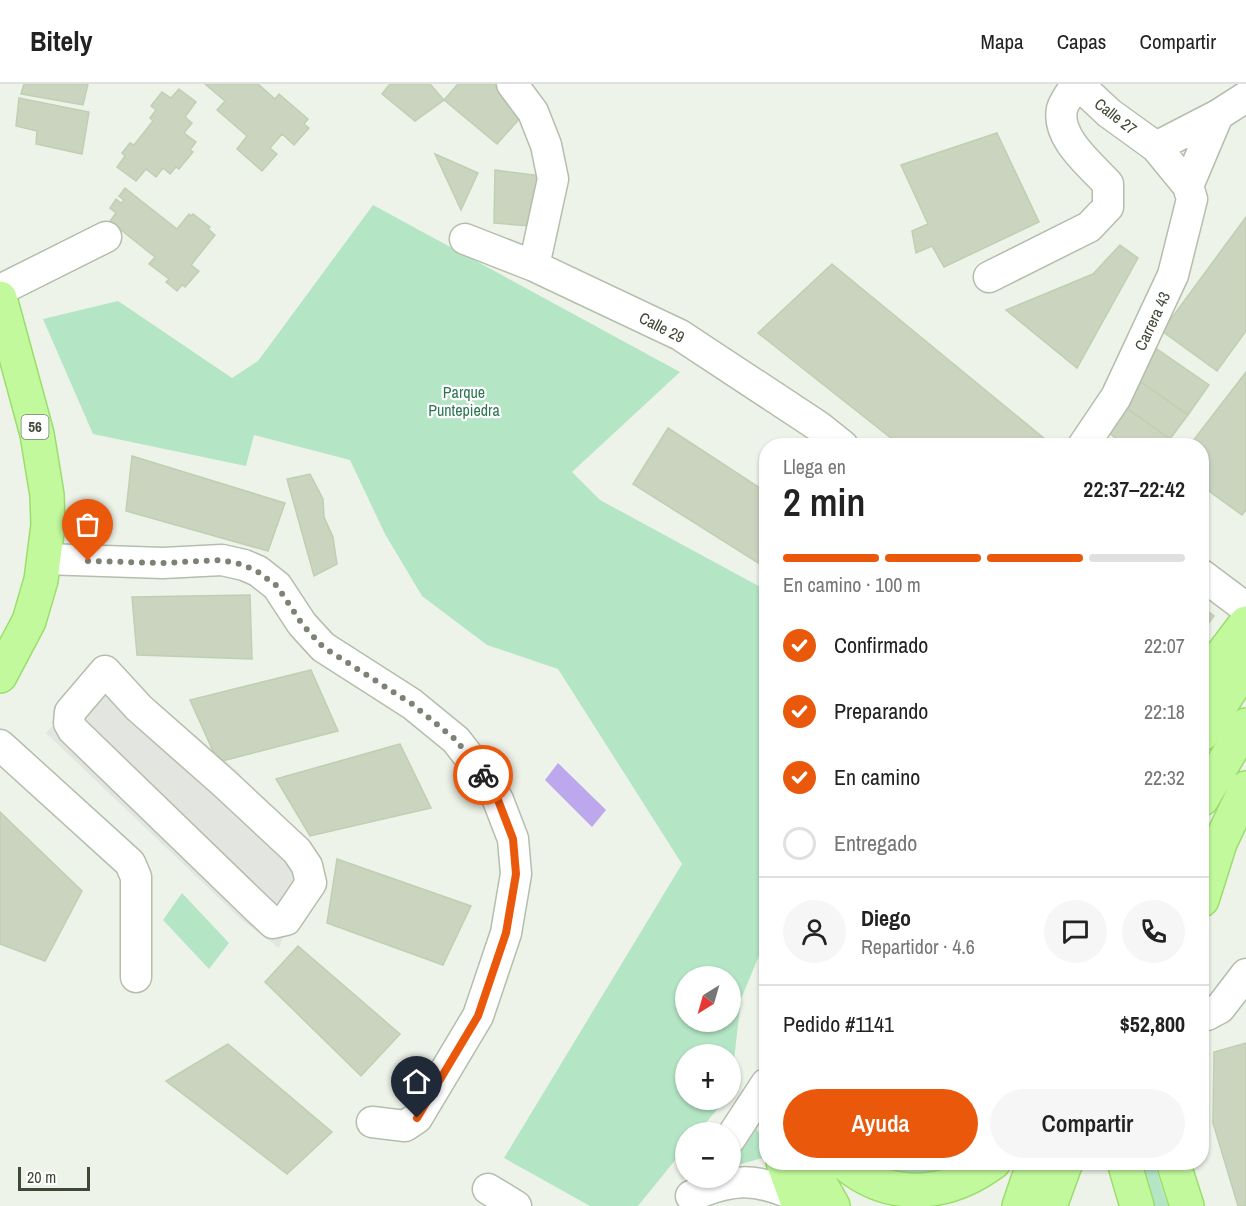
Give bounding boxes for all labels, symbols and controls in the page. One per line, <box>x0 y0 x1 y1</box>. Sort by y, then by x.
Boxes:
text: Bitely <box>30 22 93 60</box>
text: Mapa <box>981 27 1024 56</box>
text: Capas <box>1057 27 1106 56</box>
text: Compartir <box>1139 27 1216 56</box>
street label: Calle 27 <box>1090 93 1142 139</box>
street label: Carrera 43 <box>1129 288 1175 354</box>
street label: Calle 29 <box>636 306 688 348</box>
park label: Parque Puntepiedra <box>428 381 500 421</box>
road number: 56 <box>22 415 48 439</box>
text: Llega en <box>783 453 846 480</box>
text: 22:37–22:42 <box>1083 474 1185 504</box>
text: 2 min <box>783 476 865 528</box>
pin <box>62 499 113 561</box>
icon: bag <box>71 508 104 541</box>
text: En camino · 100 m <box>783 571 921 598</box>
icon: check <box>783 629 816 662</box>
text: Confirmado <box>834 630 928 660</box>
text: 22:07 <box>1144 632 1185 659</box>
icon: check <box>783 695 816 728</box>
text: Preparando <box>834 696 928 726</box>
text: 22:18 <box>1144 698 1185 725</box>
courier <box>453 745 513 805</box>
icon: bike <box>467 759 500 792</box>
icon: check <box>783 761 816 794</box>
text: En camino <box>834 762 920 792</box>
text: 22:32 <box>1144 764 1185 791</box>
text: Entregado <box>834 828 917 858</box>
button: person <box>783 900 846 963</box>
button: chat <box>1044 900 1107 963</box>
button: phone <box>1122 900 1185 963</box>
text: Diego <box>861 903 911 933</box>
text: Repartidor · 4.6 <box>861 933 975 960</box>
north arrow <box>675 966 741 1032</box>
map controls <box>675 966 741 1188</box>
text: Pedido #1141 <box>783 1009 894 1039</box>
text: $52,800 <box>1120 1009 1185 1039</box>
button: + <box>675 1044 741 1110</box>
pin <box>391 1056 442 1118</box>
icon: home <box>400 1065 433 1098</box>
button: Ayuda <box>783 1089 978 1158</box>
button: Compartir <box>990 1089 1185 1158</box>
button: − <box>675 1122 741 1188</box>
scale bar <box>18 1164 90 1192</box>
text: 20 m <box>27 1166 56 1188</box>

